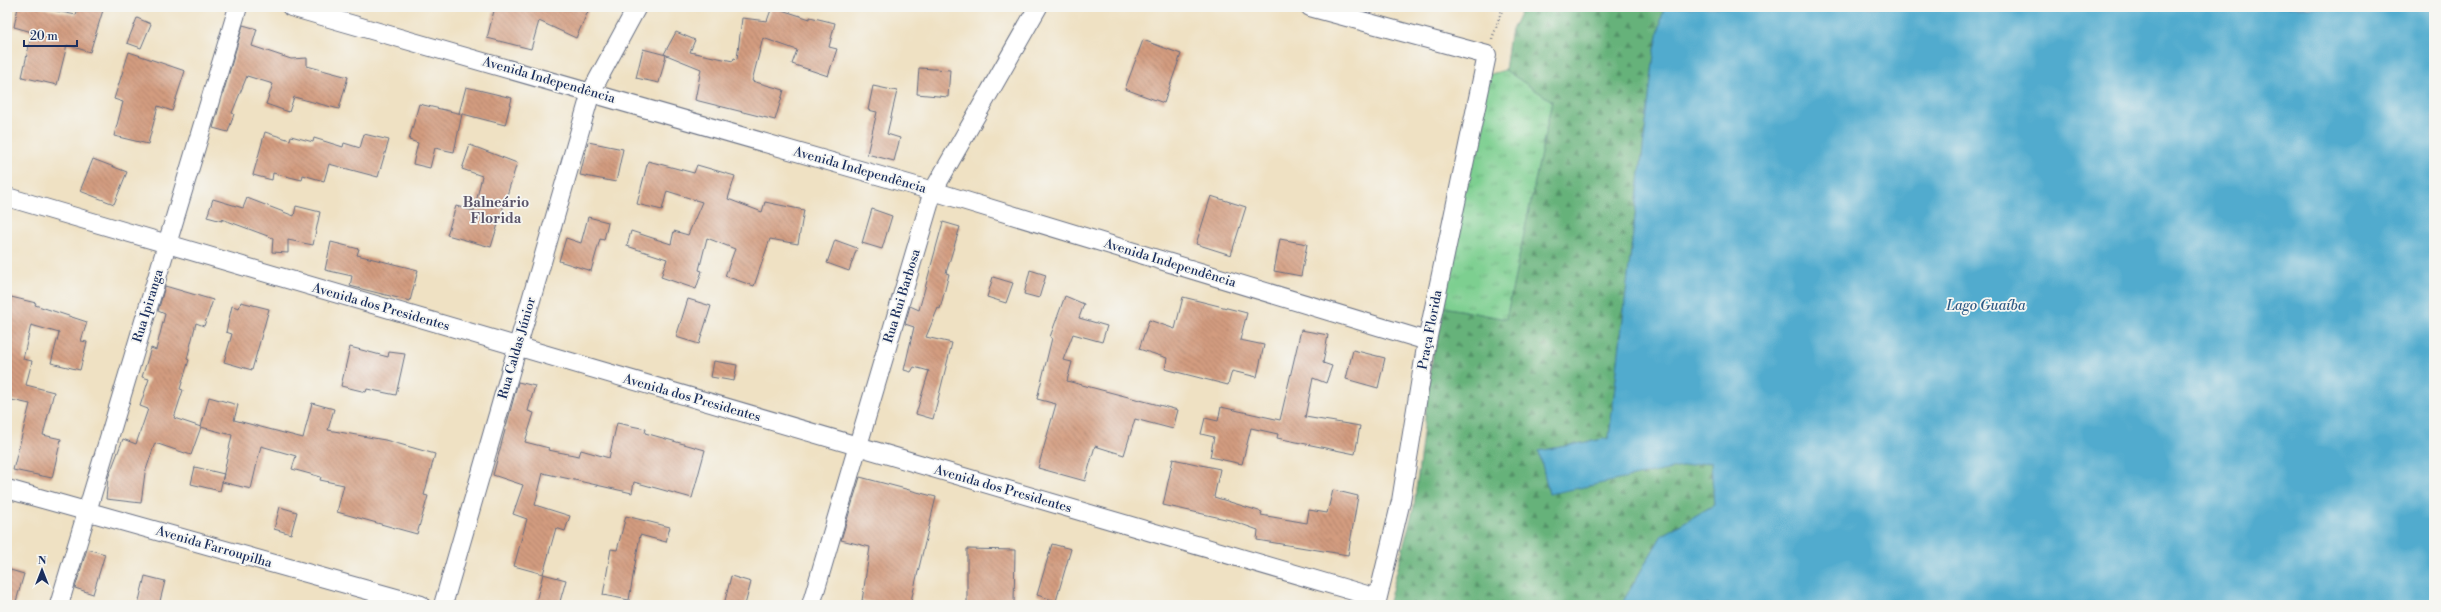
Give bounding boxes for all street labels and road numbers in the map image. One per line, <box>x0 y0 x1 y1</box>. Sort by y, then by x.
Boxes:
street label: Avenida Independência <box>480 53 618 107</box>
street label: Avenida Independência <box>791 143 929 197</box>
street label: Avenida Independência <box>1101 235 1238 291</box>
street label: Rua Rui Barbosa <box>880 247 924 345</box>
street label: Rua Ipiranga <box>129 267 167 344</box>
street label: Avenida dos Presidentes <box>309 279 452 334</box>
street label: Praça Florida <box>1414 288 1446 371</box>
street label: Rua Caldas Júnior <box>495 295 539 401</box>
street label: Avenida dos Presidentes <box>620 370 763 425</box>
street label: Avenida dos Presidentes <box>931 461 1074 516</box>
street label: Avenida Farroupilha <box>153 522 274 571</box>

